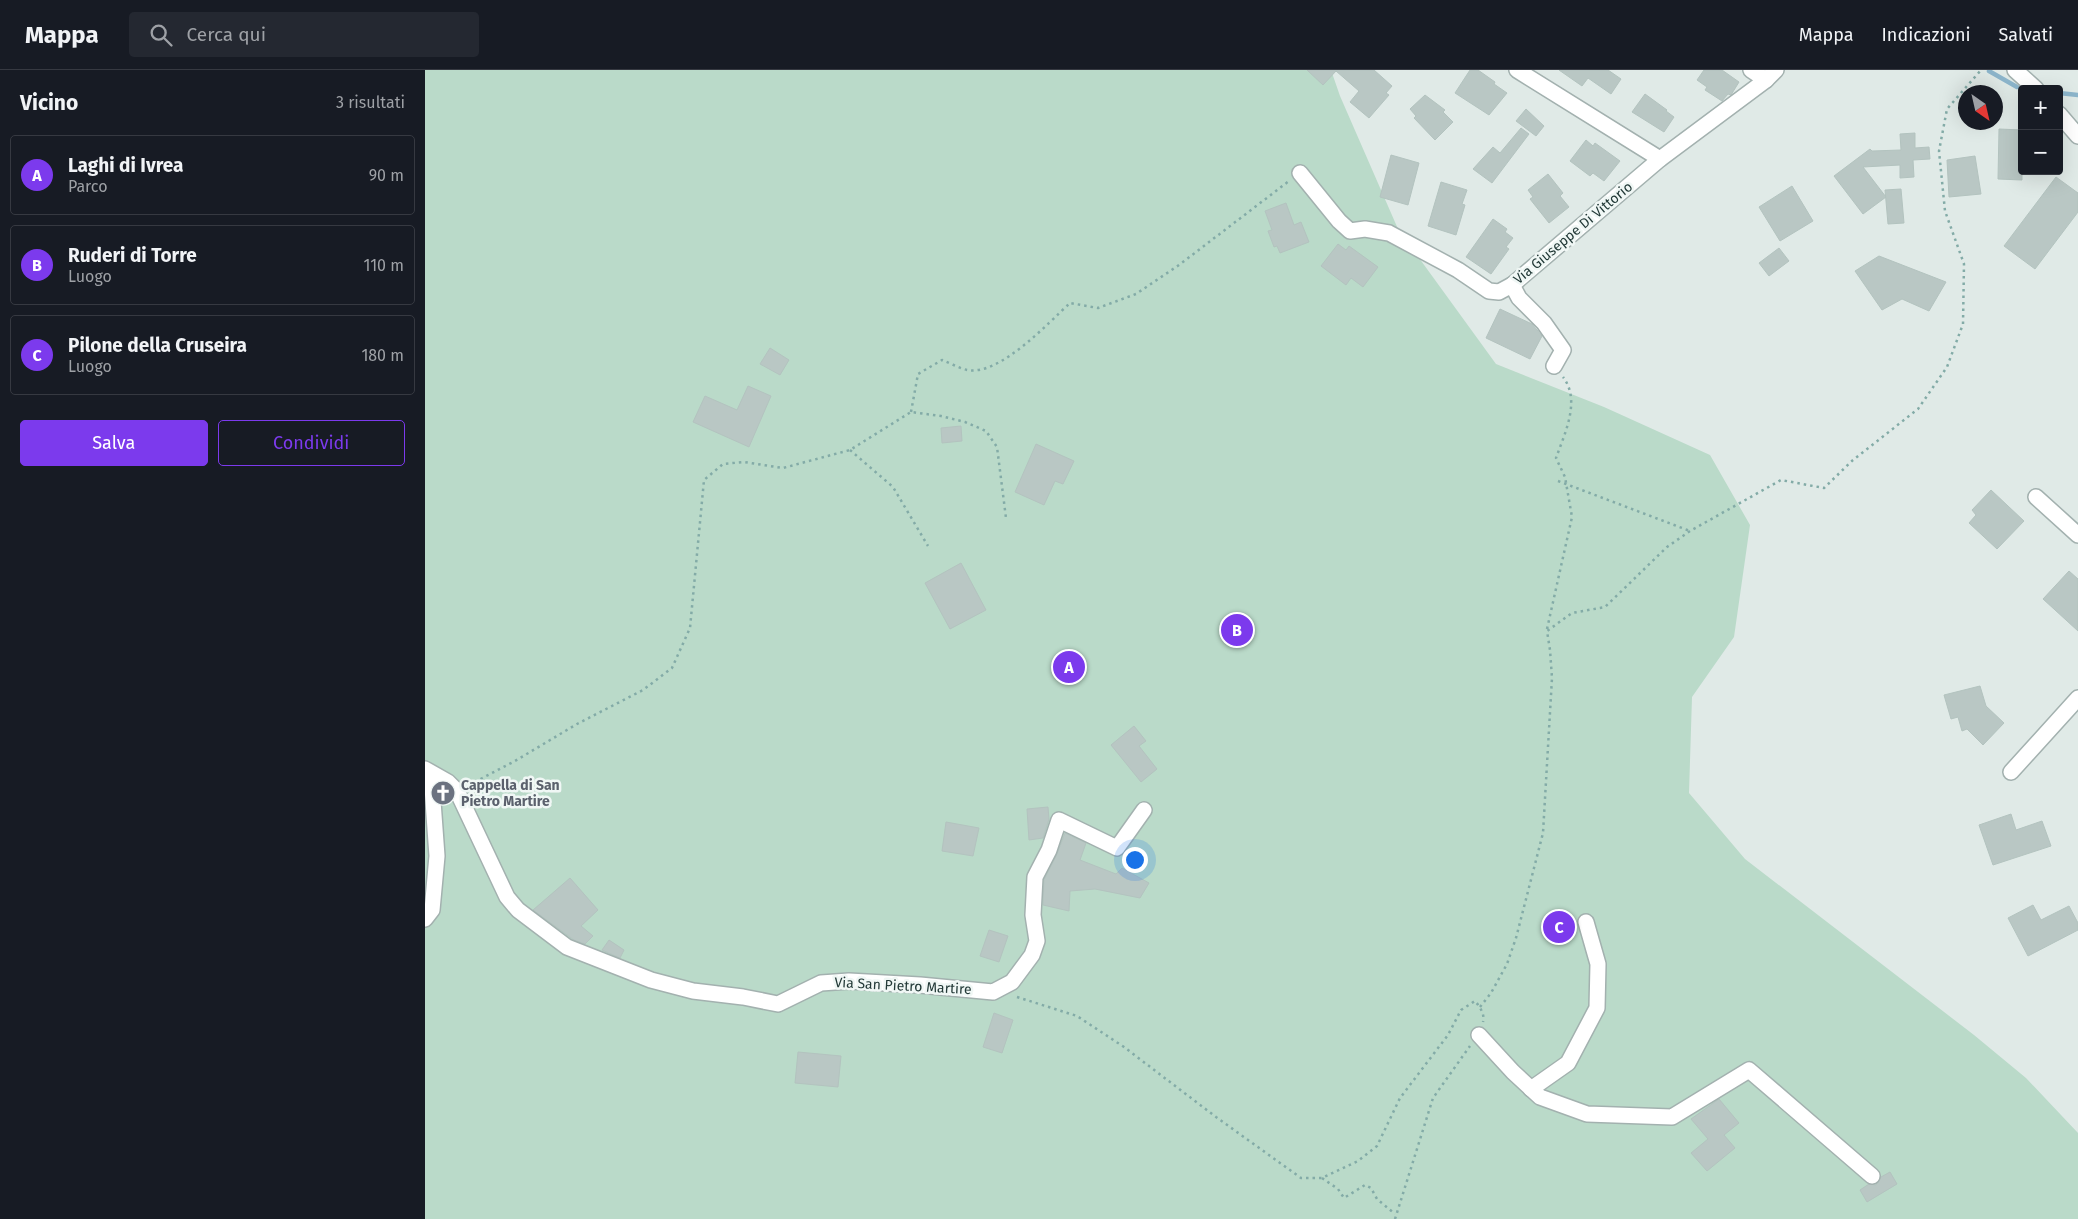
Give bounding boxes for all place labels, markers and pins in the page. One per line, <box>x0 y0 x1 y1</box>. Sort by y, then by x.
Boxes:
pin: B <box>1221 611 1253 649</box>
pin: A <box>1053 648 1085 686</box>
place label: Cappella di San Pietro Martire <box>461 777 560 810</box>
church icon: Cappella di San Pietro Martire <box>430 780 456 806</box>
pin: C <box>1543 908 1575 946</box>

